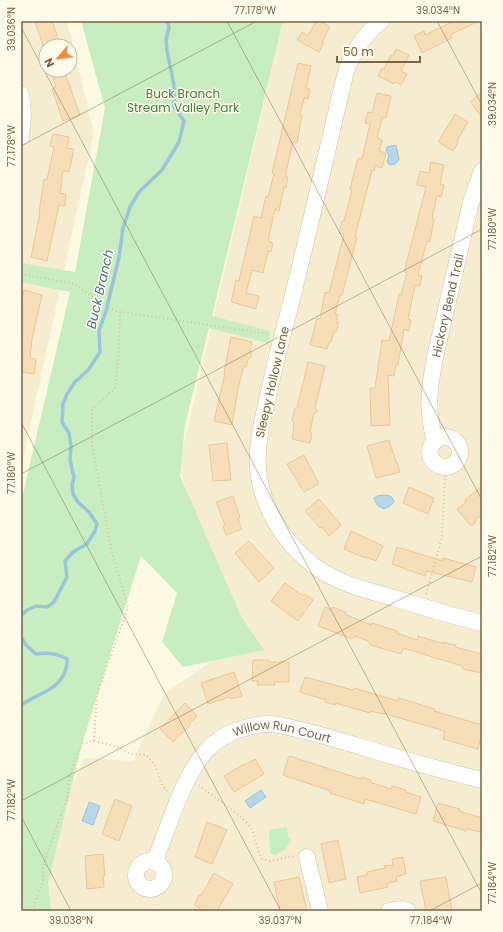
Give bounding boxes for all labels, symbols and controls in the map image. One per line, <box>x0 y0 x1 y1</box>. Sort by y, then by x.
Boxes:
text: 77.178°W <box>234 3 276 18</box>
text: 39.034°N <box>416 3 460 18</box>
text: 39.036°N <box>4 7 19 51</box>
north arrow <box>38 38 78 78</box>
scale bar <box>337 38 420 64</box>
text: 50 m <box>343 43 374 60</box>
text: N <box>40 55 58 70</box>
text: 39.034°N <box>485 82 500 126</box>
park label: Buck Branch Stream Valley Park <box>127 85 240 116</box>
text: 77.178°W <box>4 125 19 167</box>
text: 77.180°W <box>485 207 500 250</box>
water label: Buck Branch <box>82 247 118 331</box>
street label: Hickory Bend Trail <box>427 252 467 359</box>
street label: Sleepy Hollow Lane <box>251 325 293 439</box>
text: 77.180°W <box>4 451 19 494</box>
text: 77.182°W <box>485 535 500 577</box>
street label: Willow Run Court <box>230 715 333 746</box>
text: 77.182°W <box>4 779 19 821</box>
text: 77.184°W <box>485 861 500 904</box>
text: 39.038°N <box>49 913 93 928</box>
text: 39.037°N <box>258 913 302 928</box>
text: 77.184°W <box>410 913 453 928</box>

